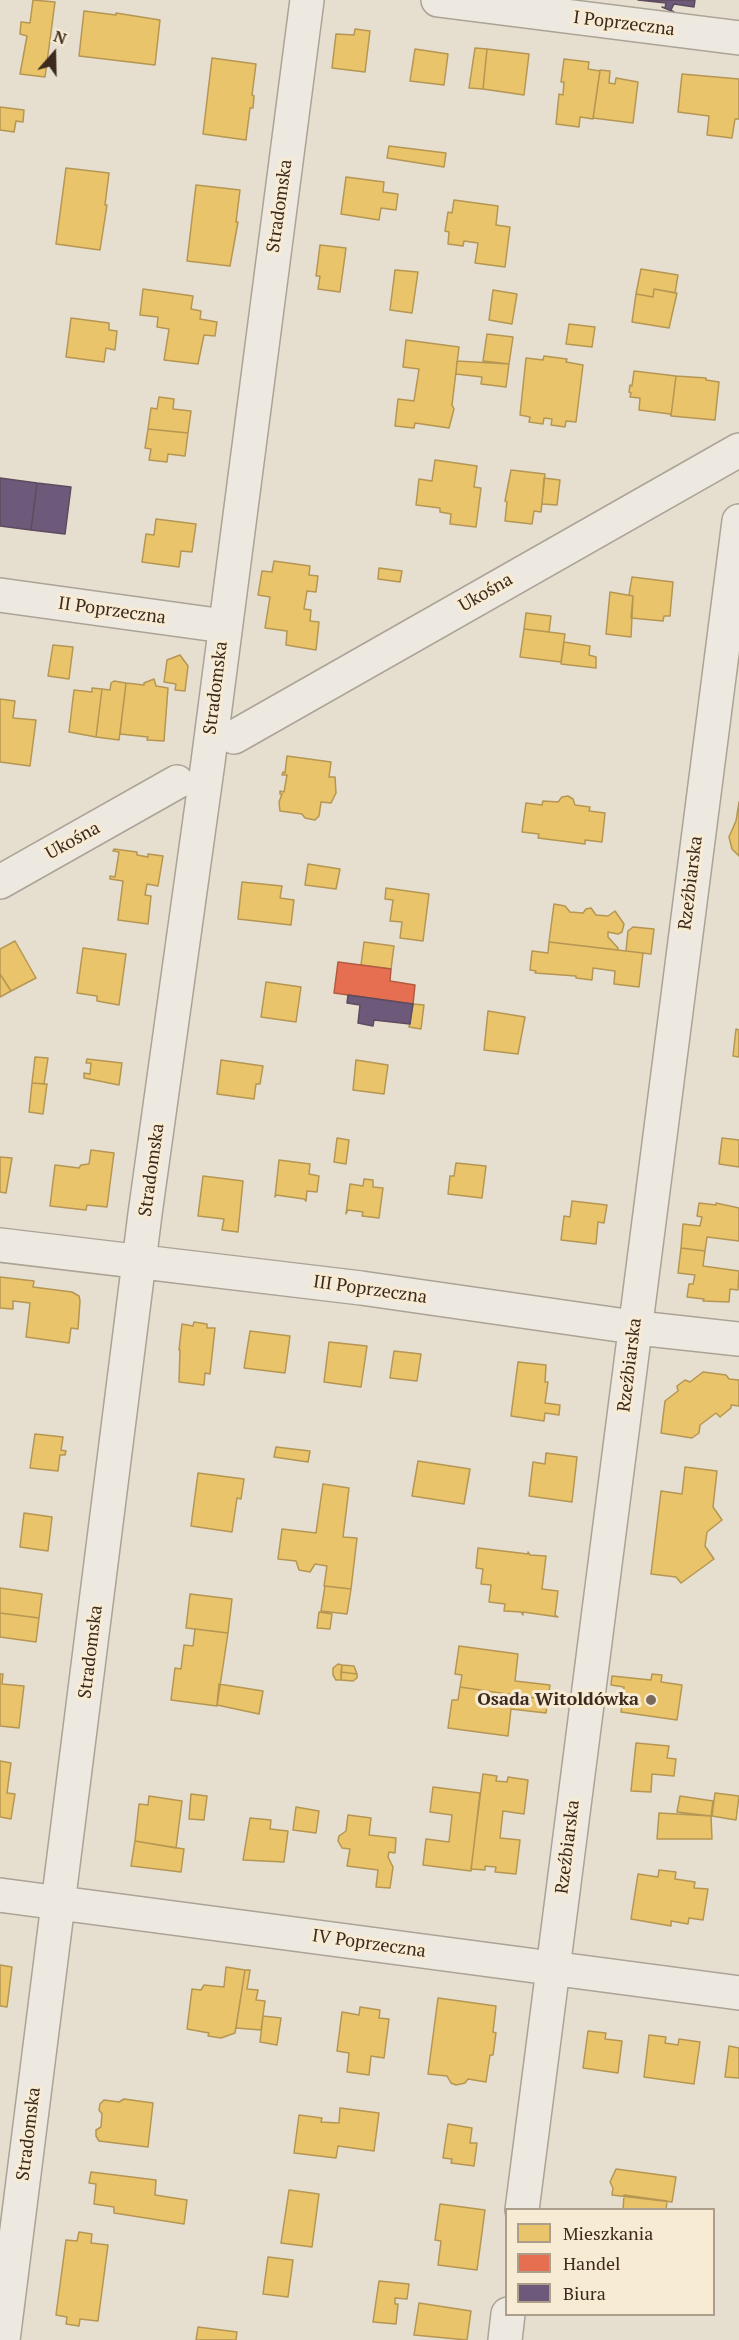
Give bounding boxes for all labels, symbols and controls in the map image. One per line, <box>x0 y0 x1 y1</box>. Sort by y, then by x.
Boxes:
street label: I Poprzeczna <box>572 7 676 41</box>
north arrow <box>24 24 84 84</box>
text: N <box>51 25 70 49</box>
street label: Stradomska <box>263 158 297 254</box>
street label: Ukośna <box>455 569 517 617</box>
street label: II Poprzeczna <box>57 593 167 629</box>
street label: Stradomska <box>200 640 232 736</box>
street label: Ukośna <box>42 817 104 865</box>
street label: Rzeźbiarska <box>675 835 707 931</box>
street label: Stradomska <box>135 1122 169 1218</box>
street label: III Poprzeczna <box>312 1271 428 1309</box>
street label: Rzeźbiarska <box>614 1317 646 1413</box>
street label: Stradomska <box>75 1604 107 1700</box>
place label: Osada Witoldówka <box>477 1689 639 1711</box>
marker: Osada Witoldówka <box>644 1693 658 1707</box>
street label: Rzeźbiarska <box>552 1799 584 1895</box>
street label: IV Poprzeczna <box>311 1925 427 1963</box>
street label: Stradomska <box>13 2086 45 2182</box>
legend <box>505 2208 715 2316</box>
text: Mieszkania <box>563 2221 653 2245</box>
text: Handel <box>563 2251 620 2275</box>
text: Biura <box>563 2281 606 2305</box>

